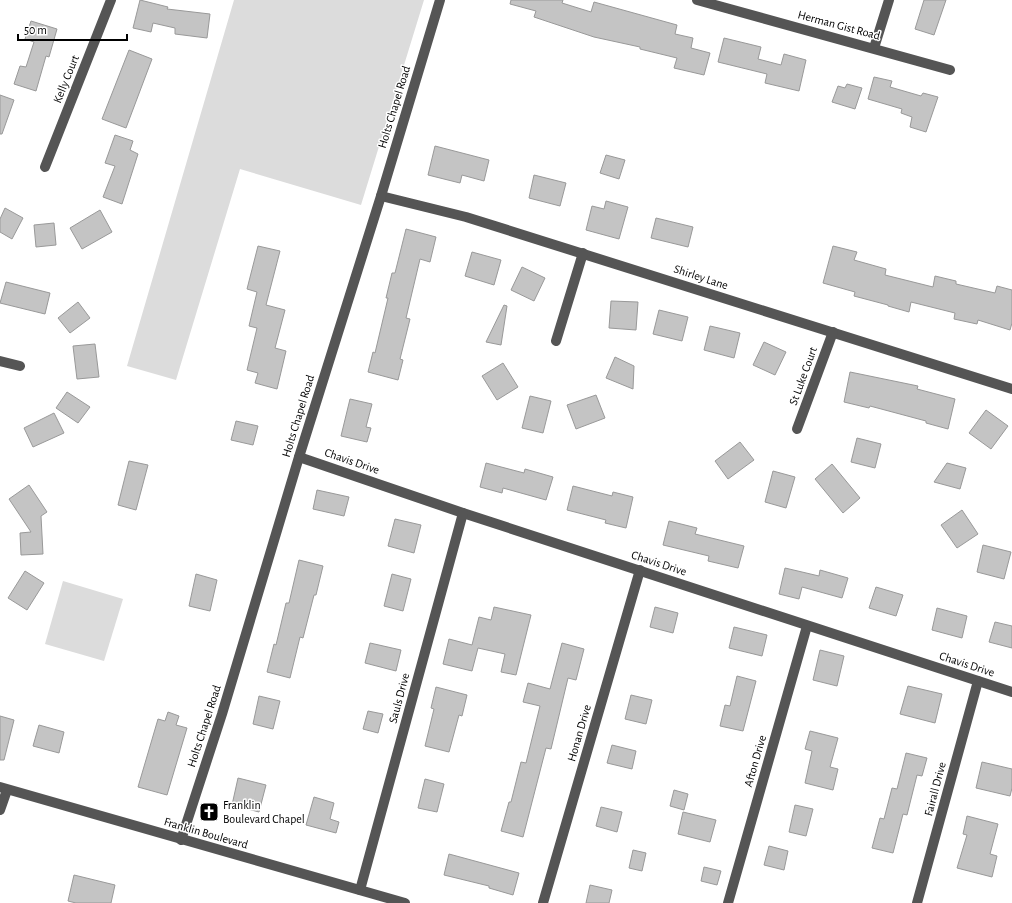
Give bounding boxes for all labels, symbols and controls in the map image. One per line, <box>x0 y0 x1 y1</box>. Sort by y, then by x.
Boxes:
street label: Herman Gist Road <box>796 8 882 42</box>
scale bar <box>18 16 127 42</box>
text: 50 m <box>24 24 47 36</box>
street label: Kelly Court <box>51 53 82 105</box>
street label: Holts Chapel Road <box>376 64 412 150</box>
street label: Shirley Lane <box>672 263 730 292</box>
street label: St Luke Court <box>787 345 819 407</box>
street label: Holts Chapel Road <box>280 373 316 459</box>
street label: Chavis Drive <box>323 446 381 476</box>
street label: Chavis Drive <box>630 548 688 578</box>
street label: Chavis Drive <box>938 649 996 679</box>
street label: Sauls Drive <box>387 672 411 724</box>
street label: Holts Chapel Road <box>185 683 223 769</box>
street label: Honan Drive <box>565 703 593 763</box>
street label: Afton Drive <box>742 734 768 788</box>
street label: Fairall Drive <box>922 761 948 817</box>
place label: Franklin Boulevard Chapel <box>223 799 305 825</box>
church icon: Franklin Boulevard Chapel <box>198 801 220 823</box>
street label: Franklin Boulevard <box>163 815 249 851</box>

